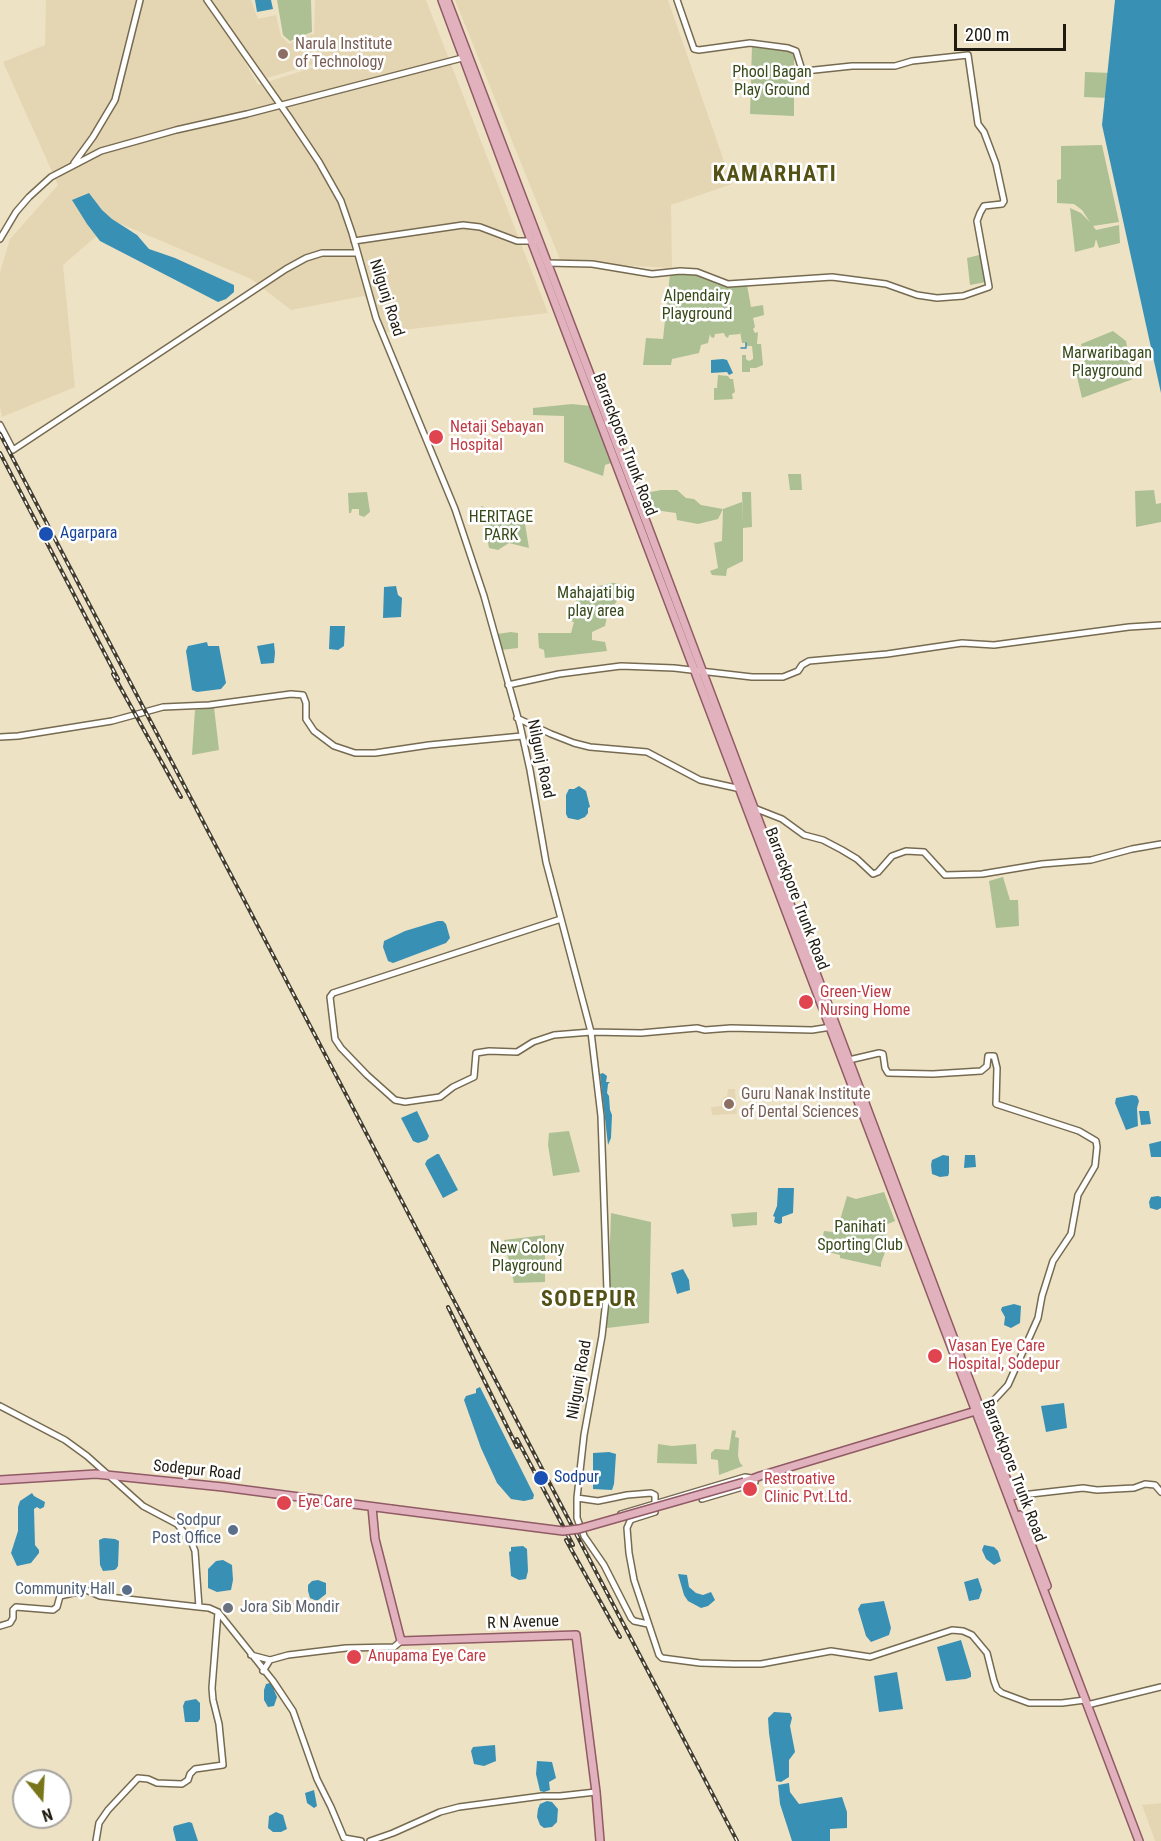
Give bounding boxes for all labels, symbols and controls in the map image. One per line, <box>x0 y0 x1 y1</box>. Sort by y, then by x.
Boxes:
scale bar <box>957 12 1070 50</box>
text: 200 m <box>965 24 1009 45</box>
place label: Narula Institute of Technology <box>295 35 392 73</box>
marker: Narula Institute of Technology <box>276 47 290 61</box>
park label: Phool Bagan Play Ground <box>732 63 812 101</box>
district label: KAMARHATI <box>713 162 837 188</box>
street label: Nilgunj Road <box>365 257 407 339</box>
park label: Alpendairy Playground <box>662 287 732 325</box>
park label: Marwaribagan Playground <box>1062 344 1152 382</box>
street label: Barrackpore Trunk Road <box>588 371 660 519</box>
place label: Netaji Sebayan Hospital <box>450 418 544 456</box>
marker: Netaji Sebayan Hospital <box>427 428 445 446</box>
park label: HERITAGE PARK <box>469 508 533 546</box>
place label: Agarpara <box>60 524 117 544</box>
marker: Agarpara <box>37 525 55 543</box>
park label: Mahajati big play area <box>557 584 635 622</box>
street label: Nilgunj Road <box>522 718 558 800</box>
street label: Barrackpore Trunk Road <box>760 825 832 973</box>
place label: Green-View Nursing Home <box>820 983 910 1021</box>
marker: Green-View Nursing Home <box>797 993 815 1011</box>
place label: Guru Nanak Institute of Dental Sciences <box>741 1085 870 1123</box>
marker: Guru Nanak Institute of Dental Sciences <box>722 1097 736 1111</box>
park label: Panihati Sporting Club <box>817 1218 903 1256</box>
park label: New Colony Playground <box>490 1239 564 1277</box>
district label: SODEPUR <box>541 1287 637 1313</box>
place label: Vasan Eye Care Hospital, Sodepur <box>948 1337 1060 1375</box>
street label: Nilgunj Road <box>564 1339 596 1421</box>
marker: Vasan Eye Care Hospital, Sodepur <box>926 1347 944 1365</box>
street label: Barrackpore Trunk Road <box>977 1397 1049 1545</box>
street label: Sodepur Road <box>152 1457 242 1485</box>
place label: Sodpur <box>554 1468 599 1488</box>
marker: Sodpur <box>532 1469 550 1487</box>
place label: Restroative Clinic Pvt.Ltd. <box>764 1470 852 1508</box>
marker: Restroative Clinic Pvt.Ltd. <box>741 1480 759 1498</box>
place label: Eye Care <box>298 1493 352 1513</box>
marker: Eye Care <box>275 1494 293 1512</box>
place label: Sodpur Post Office <box>152 1511 221 1549</box>
marker: Sodpur Post Office <box>226 1523 240 1537</box>
place label: Community Hall <box>15 1580 115 1600</box>
marker: Community Hall <box>120 1583 134 1597</box>
place label: Jora Sib Mondir <box>240 1598 340 1618</box>
marker: Jora Sib Mondir <box>221 1601 235 1615</box>
street label: R N Avenue <box>487 1612 559 1634</box>
place label: Anupama Eye Care <box>368 1647 486 1667</box>
marker: Anupama Eye Care <box>345 1648 363 1666</box>
north arrow <box>12 1769 72 1829</box>
text: N <box>40 1804 55 1825</box>

